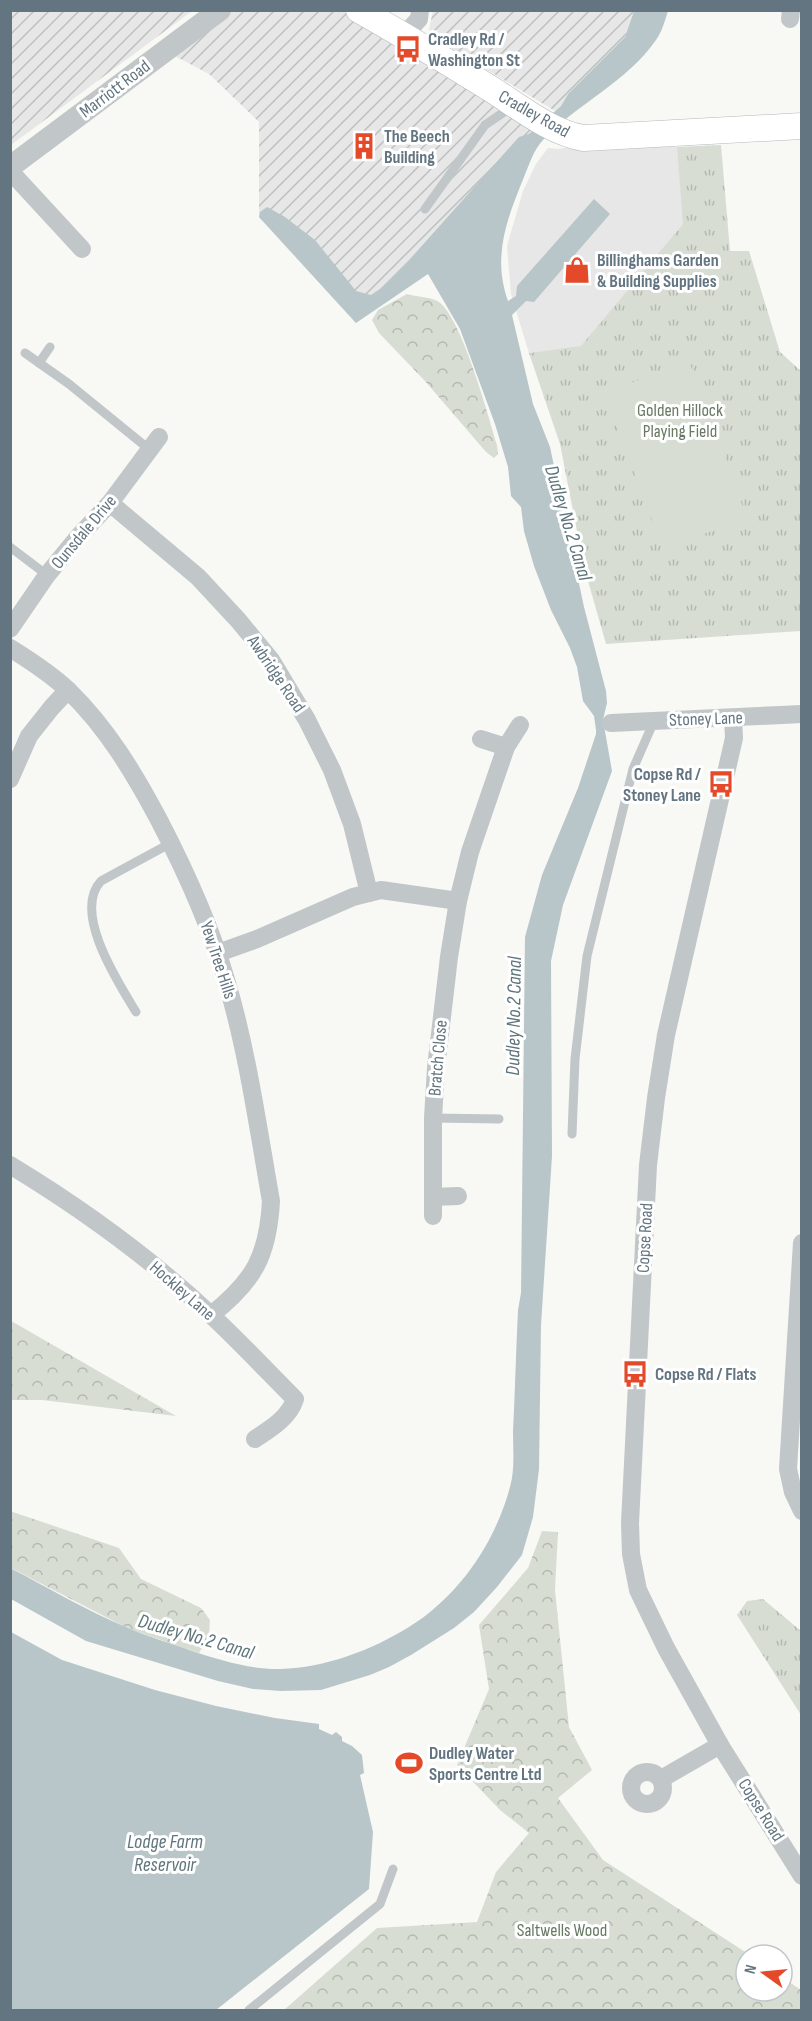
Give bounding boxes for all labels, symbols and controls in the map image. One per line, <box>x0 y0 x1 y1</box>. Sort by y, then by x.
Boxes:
place label: Cradley Rd / Washington St <box>428 29 520 71</box>
bus stop icon: Cradley Rd / Washington St <box>393 34 423 64</box>
street label: Marriott Road <box>76 56 154 122</box>
street label: Cradley Road <box>495 86 573 142</box>
place label: The Beech Building <box>384 126 450 168</box>
building icon: The Beech Building <box>349 131 379 161</box>
place label: Billinghams Garden & Building Supplies <box>597 250 719 292</box>
shop icon: Billinghams Garden & Building Supplies <box>562 255 592 285</box>
park label: Golden Hillock Playing Field <box>637 400 723 442</box>
water label: Dudley No.2 Canal <box>539 463 597 585</box>
street label: Ounsdale Drive <box>47 491 121 573</box>
street label: Awbridge Road <box>242 631 309 716</box>
street label: Stoney Lane <box>669 707 743 731</box>
place label: Copse Rd / Stoney Lane <box>623 764 701 806</box>
bus stop icon: Copse Rd / Stoney Lane <box>706 769 736 799</box>
street label: Yew Tree Hills <box>196 918 240 1002</box>
water label: Dudley No.2 Canal <box>501 955 527 1076</box>
street label: Bratch Close <box>424 1019 452 1097</box>
street label: Copse Road <box>633 1202 657 1274</box>
street label: Hockley Lane <box>145 1257 219 1325</box>
bus stop icon: Copse Rd / Flats <box>620 1359 650 1389</box>
place label: Copse Rd / Flats <box>655 1364 757 1385</box>
water label: Dudley No.2 Canal <box>135 1609 258 1665</box>
place label: Dudley Water Sports Centre Ltd <box>429 1743 542 1785</box>
sports icon: Dudley Water Sports Centre Ltd <box>394 1748 424 1778</box>
street label: Copse Road <box>734 1775 788 1845</box>
water label: Lodge Farm Reservoir <box>127 1830 203 1877</box>
park label: Saltwells Wood <box>517 1920 607 1941</box>
north arrow <box>734 1943 794 2003</box>
text: N <box>741 1963 761 1976</box>

